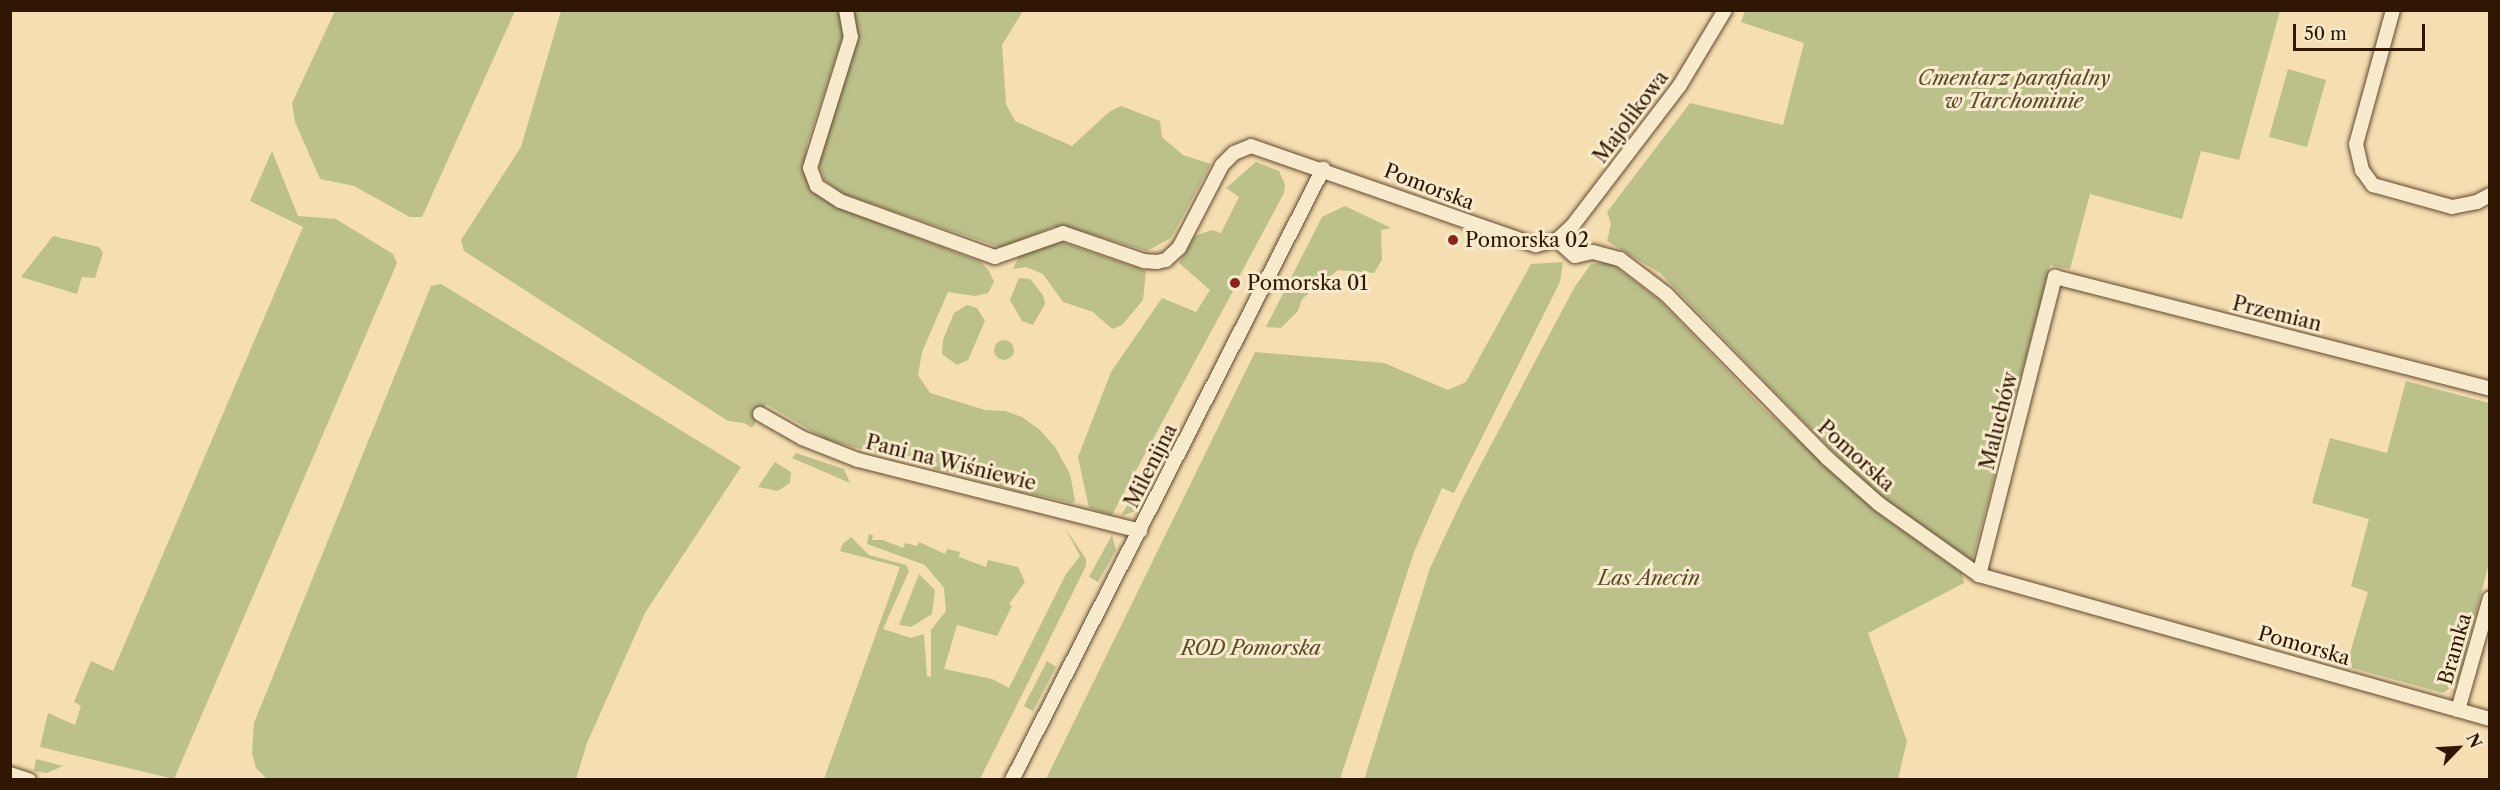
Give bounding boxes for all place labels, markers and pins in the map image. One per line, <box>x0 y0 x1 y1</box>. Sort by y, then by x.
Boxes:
place label: Pomorska 02 <box>1465 228 1589 252</box>
marker: Pomorska 02 <box>1446 233 1460 247</box>
place label: Pomorska 01 <box>1247 271 1368 295</box>
marker: Pomorska 01 <box>1228 276 1242 290</box>

